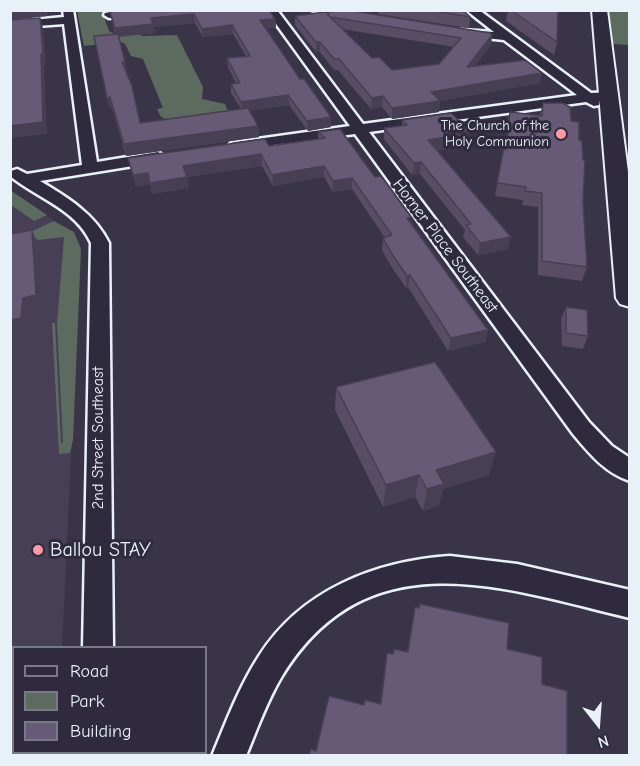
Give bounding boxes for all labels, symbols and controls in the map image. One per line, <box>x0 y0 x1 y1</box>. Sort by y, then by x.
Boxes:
place label: The Church of the Holy Communion <box>441 118 549 150</box>
marker: The Church of the Holy Communion <box>554 127 568 141</box>
street label: Horner Place Southeast <box>388 175 502 317</box>
street label: 2nd Street Southeast <box>88 367 108 509</box>
place label: Ballou STAY <box>50 538 151 562</box>
marker: Ballou STAY <box>31 543 45 557</box>
legend <box>12 646 207 754</box>
text: Road <box>70 661 109 682</box>
text: Park <box>70 691 104 712</box>
north arrow <box>568 694 628 754</box>
text: Building <box>70 721 132 742</box>
text: N <box>596 731 611 751</box>

